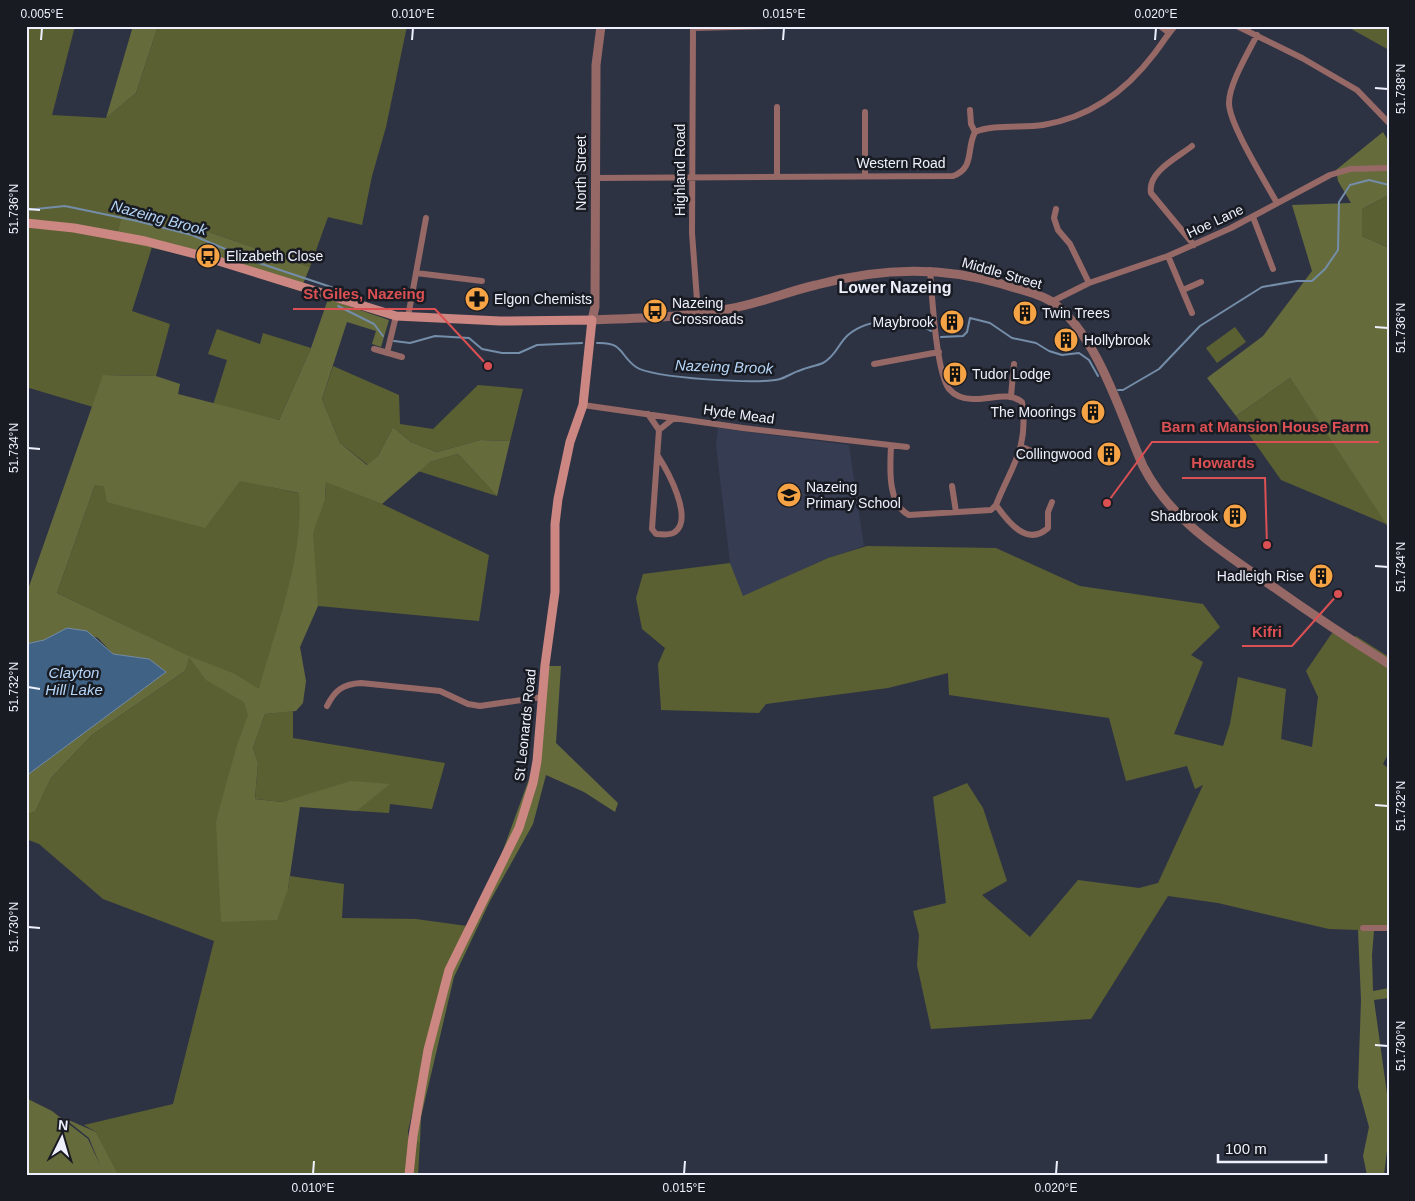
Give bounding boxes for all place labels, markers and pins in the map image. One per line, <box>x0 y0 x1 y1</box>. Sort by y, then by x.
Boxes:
bus stop icon: Elizabeth Close <box>195 243 221 269</box>
place label: Elizabeth Close <box>226 248 323 264</box>
callout: St Giles, Nazeing <box>293 279 435 309</box>
pharmacy icon: Elgon Chemists <box>464 286 490 312</box>
place label: Elgon Chemists <box>494 291 592 307</box>
place label: Nazeing Crossroads <box>672 295 744 327</box>
bus stop icon: Nazeing Crossroads <box>642 298 668 324</box>
building icon: Twin Trees <box>1012 300 1038 326</box>
place label: Twin Trees <box>1042 305 1110 321</box>
building icon: Maybrook <box>939 309 965 335</box>
place label: Maybrook <box>873 314 935 330</box>
building icon: Hollybrook <box>1053 327 1079 353</box>
place label: Hollybrook <box>1084 332 1151 348</box>
building icon: Tudor Lodge <box>942 361 968 387</box>
place label: Tudor Lodge <box>972 366 1051 382</box>
building icon: The Moorings <box>1080 399 1106 425</box>
place label: The Moorings <box>990 404 1076 420</box>
callout: Barn at Mansion House Farm <box>1152 412 1379 442</box>
building icon: Collingwood <box>1096 441 1122 467</box>
place label: Collingwood <box>1016 446 1092 462</box>
callout: Howards <box>1182 448 1265 478</box>
place label: Nazeing Primary School <box>806 479 901 511</box>
school or university icon: Nazeing Primary School <box>776 482 802 508</box>
building icon: Shadbrook <box>1222 503 1248 529</box>
place label: Shadbrook <box>1150 508 1219 524</box>
building icon: Hadleigh Rise <box>1308 563 1334 589</box>
place label: Hadleigh Rise <box>1217 568 1304 584</box>
callout: Kifri <box>1242 616 1292 646</box>

